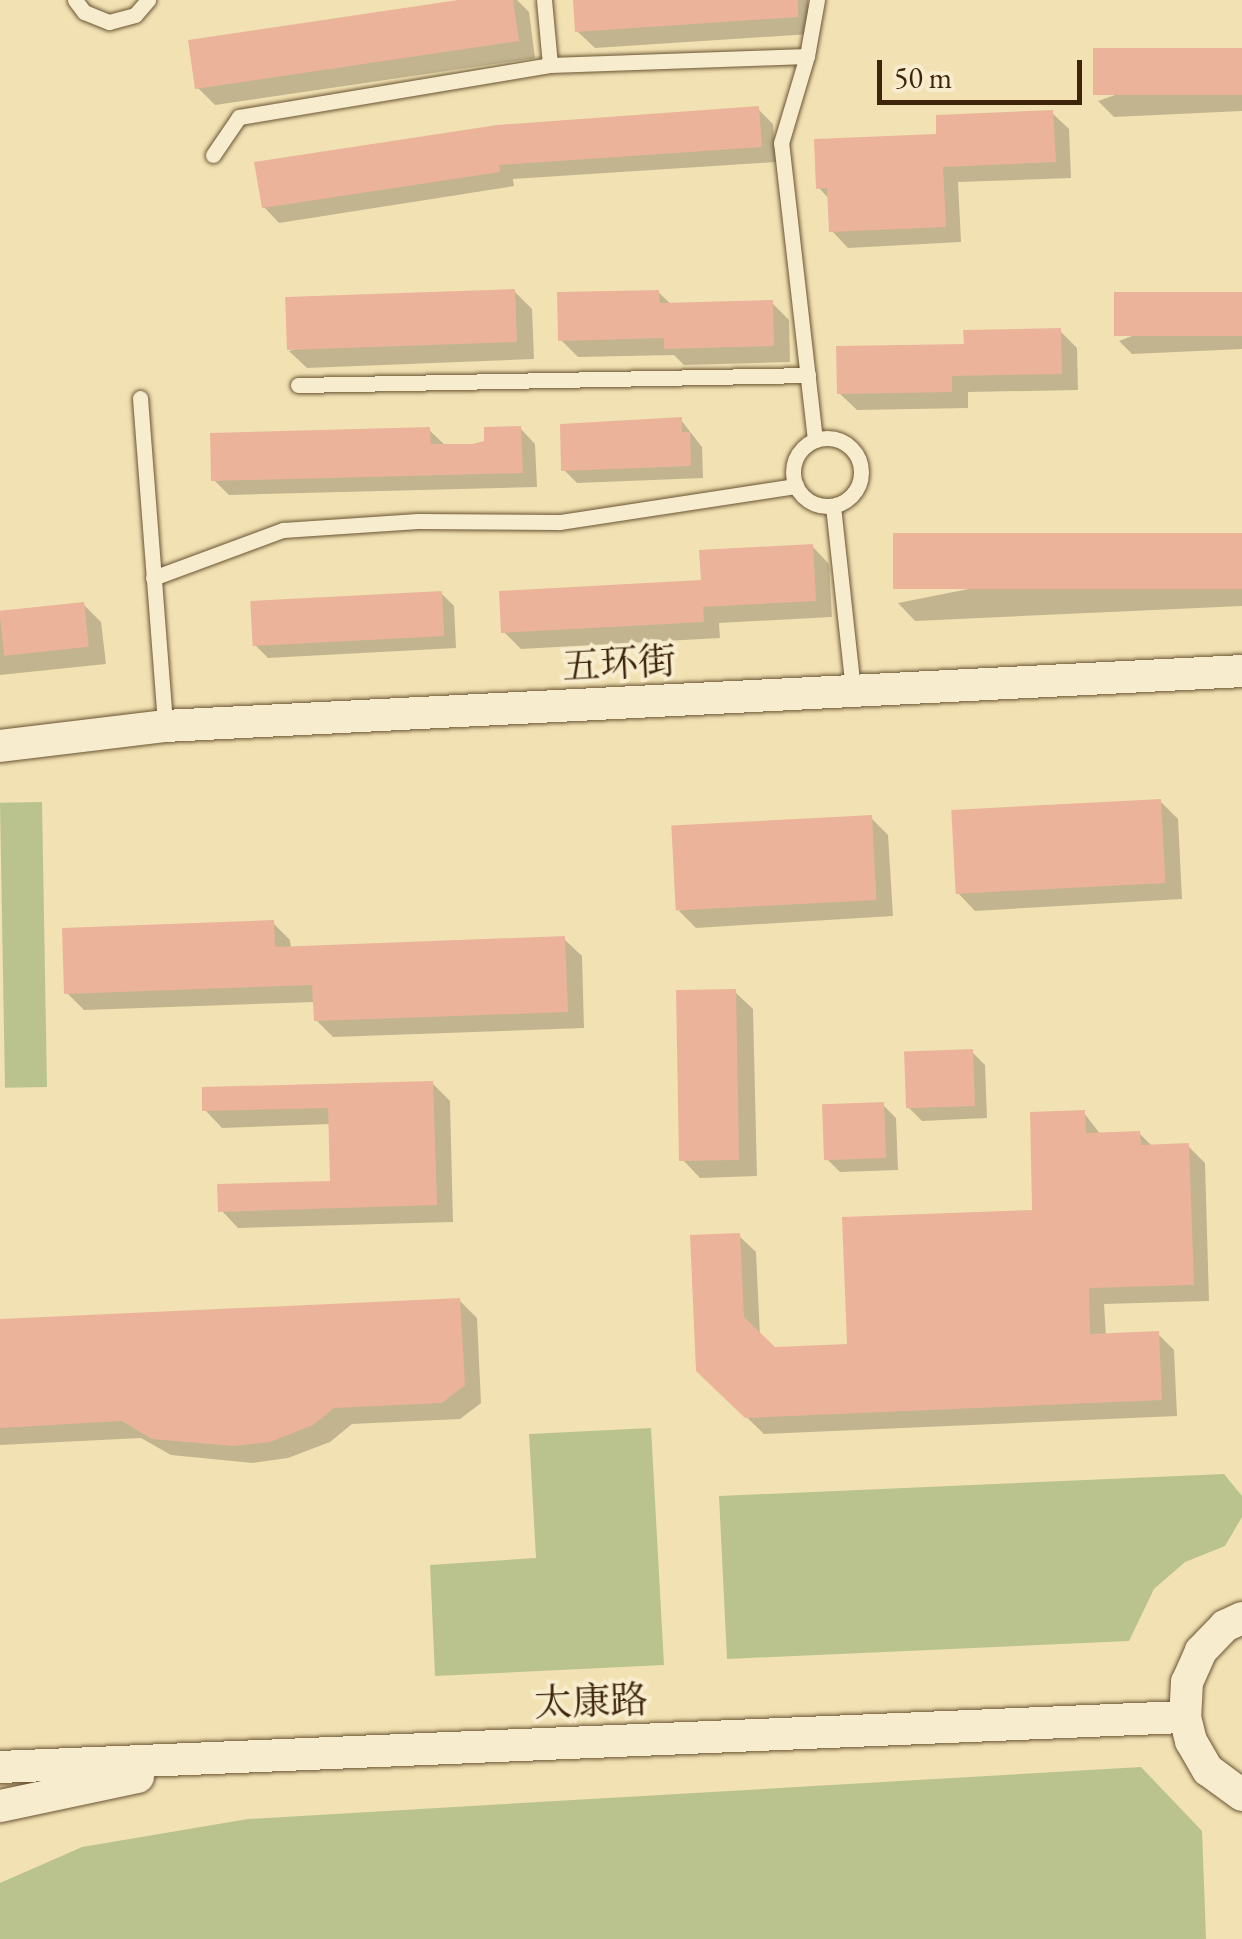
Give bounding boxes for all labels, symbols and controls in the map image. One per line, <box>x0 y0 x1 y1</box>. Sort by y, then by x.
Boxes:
scale bar <box>882 40 1087 102</box>
text: 50 m <box>894 58 952 97</box>
street label: 五环街 <box>561 637 677 689</box>
street label: 太康路 <box>533 1676 649 1726</box>

